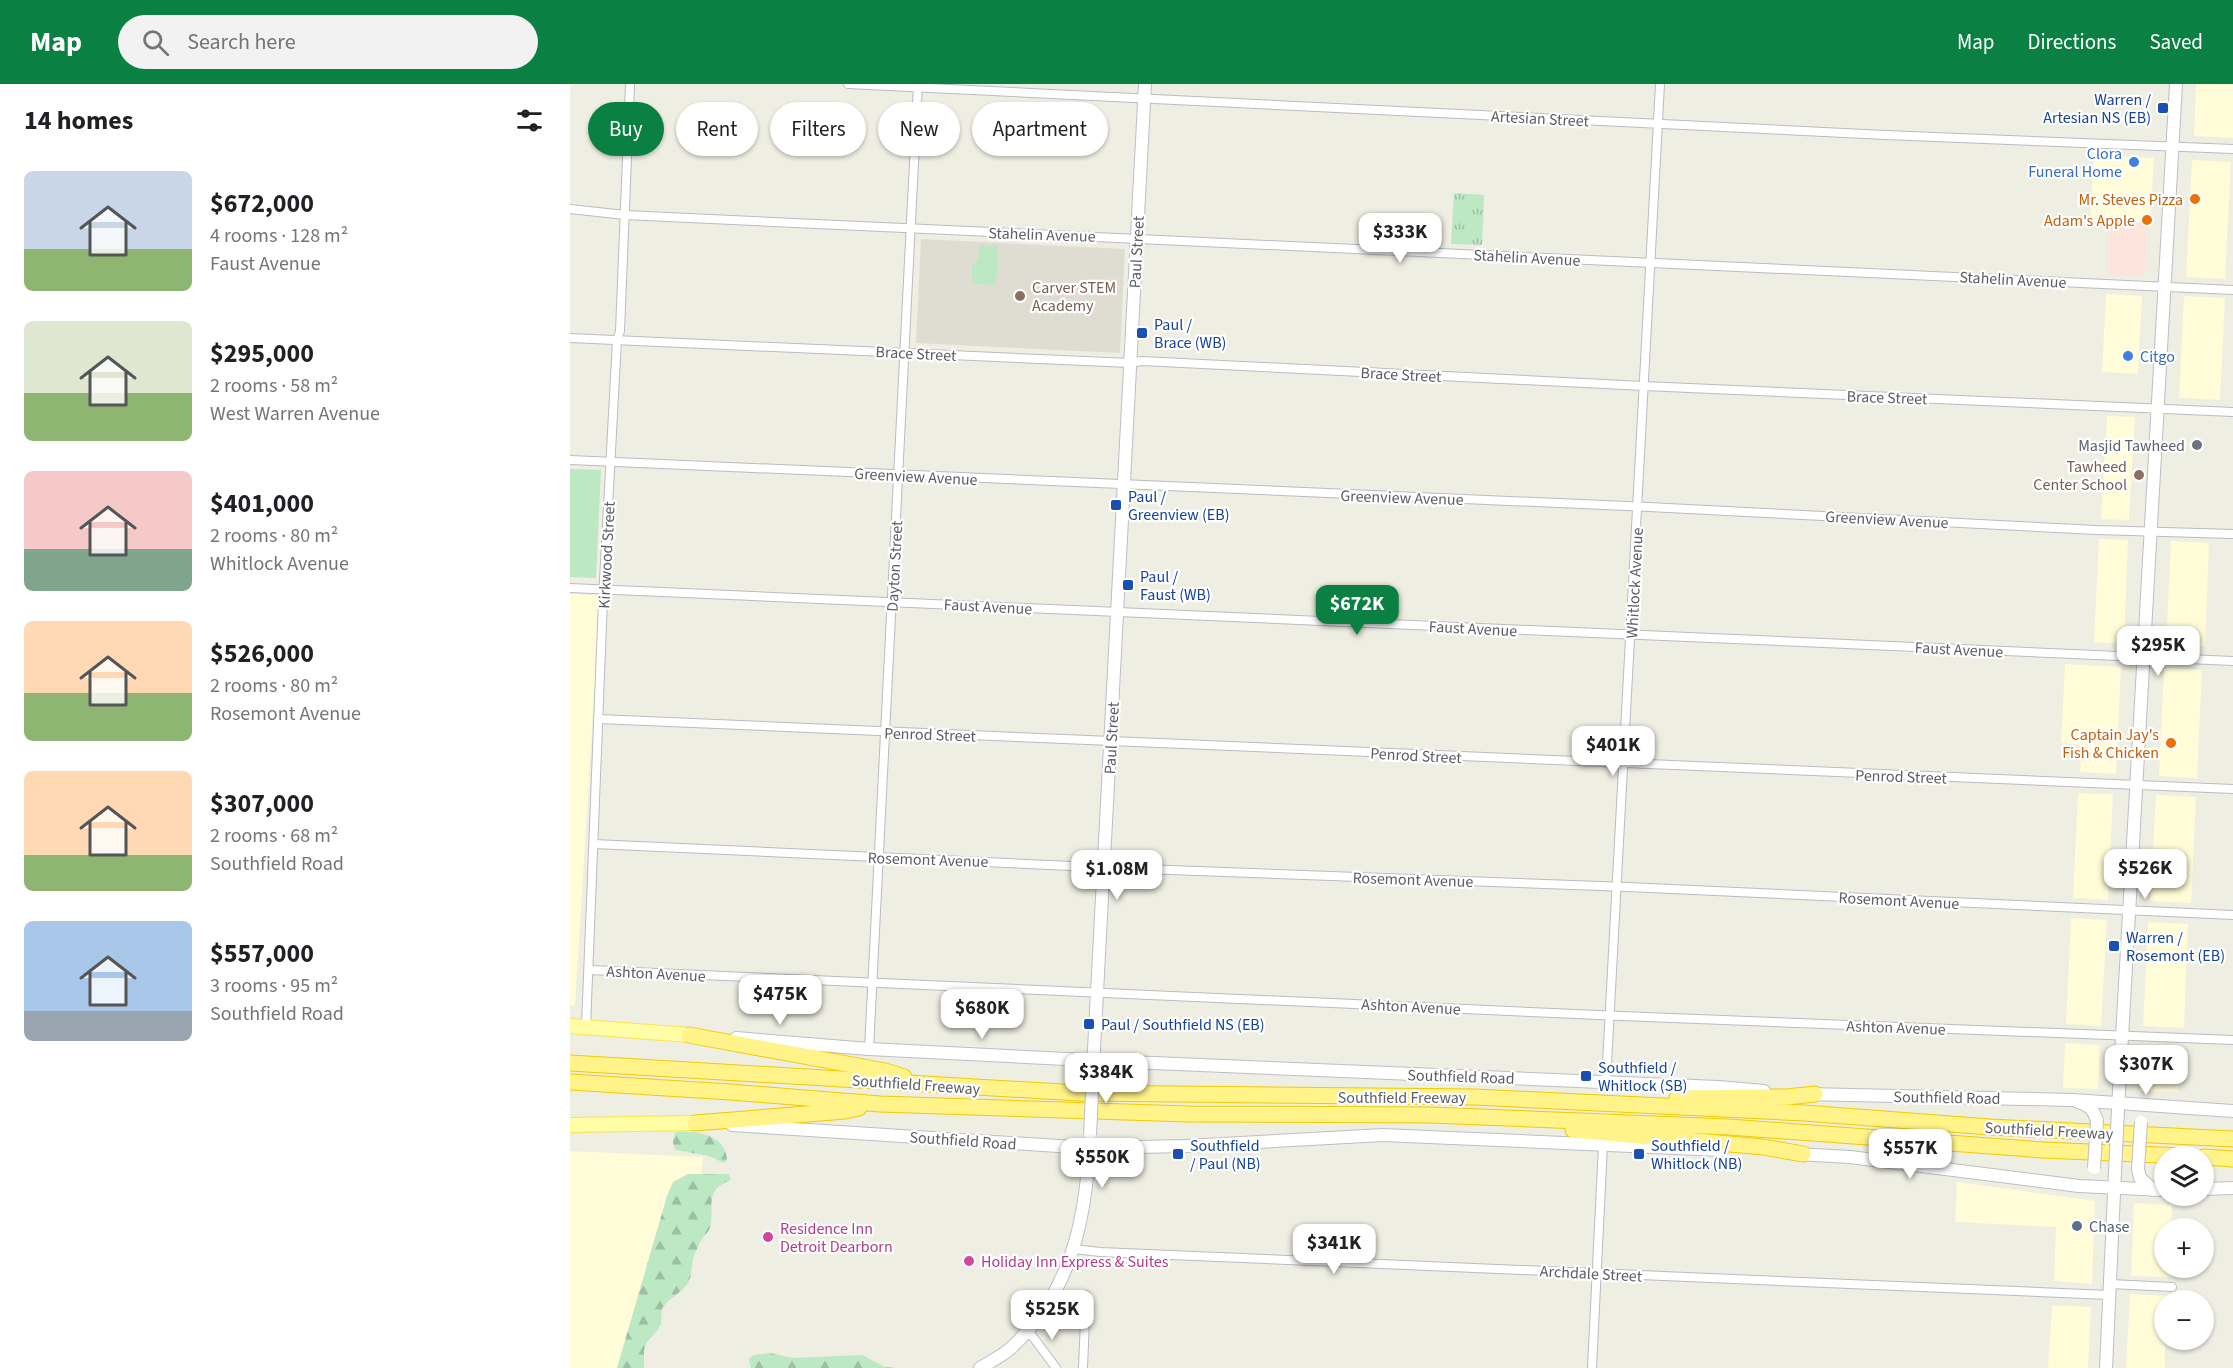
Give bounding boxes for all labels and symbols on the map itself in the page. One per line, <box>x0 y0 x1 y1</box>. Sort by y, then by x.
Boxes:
place label: Warren / Artesian NS (EB) <box>2043 89 2151 129</box>
marker: Warren / Artesian NS (EB) <box>2156 101 2170 115</box>
street label: Artesian Street <box>1490 105 1590 133</box>
place label: Clora Funeral Home <box>2028 143 2122 183</box>
marker: Clora Funeral Home <box>2127 155 2141 169</box>
place label: Mr. Steves Pizza <box>2079 189 2183 211</box>
marker: Mr. Steves Pizza <box>2188 192 2202 206</box>
place label: Adam's Apple <box>2044 210 2135 232</box>
pin: $333K <box>1358 213 1442 264</box>
marker: Adam's Apple <box>2140 213 2154 227</box>
street label: Paul Street <box>1124 215 1150 289</box>
street label: Stahelin Avenue <box>988 222 1096 248</box>
street label: Stahelin Avenue <box>1473 244 1581 272</box>
street label: Stahelin Avenue <box>1959 266 2067 294</box>
place label: Carver STEM Academy <box>1032 277 1116 317</box>
marker: Carver STEM Academy <box>1013 289 1027 303</box>
place label: Paul / Brace (WB) <box>1154 314 1226 354</box>
marker: Paul / Brace (WB) <box>1135 326 1149 340</box>
street label: Brace Street <box>875 341 957 367</box>
place label: Citgo <box>2140 346 2175 368</box>
marker: Citgo <box>2121 349 2135 363</box>
street label: Brace Street <box>1360 362 1442 388</box>
street label: Brace Street <box>1846 386 1928 410</box>
place label: Masjid Tawheed <box>2078 435 2185 457</box>
marker: Masjid Tawheed <box>2190 438 2204 452</box>
place label: Tawheed Center School <box>2033 456 2127 496</box>
street label: Greenview Avenue <box>854 463 978 491</box>
marker: Tawheed Center School <box>2132 468 2146 482</box>
street label: Greenview Avenue <box>1340 485 1464 511</box>
place label: Paul / Greenview (EB) <box>1128 486 1230 526</box>
marker: Paul / Greenview (EB) <box>1109 498 1123 512</box>
street label: Kirkwood Street <box>593 500 621 609</box>
street label: Greenview Avenue <box>1825 506 1949 534</box>
street label: Dayton Street <box>882 519 908 612</box>
street label: Whitlock Avenue <box>1621 527 1649 639</box>
place label: Paul / Faust (WB) <box>1140 566 1211 606</box>
marker: Paul / Faust (WB) <box>1121 578 1135 592</box>
pin: $672K <box>1315 585 1399 636</box>
street label: Faust Avenue <box>943 594 1033 620</box>
street label: Faust Avenue <box>1428 616 1518 642</box>
pin: $295K <box>2116 626 2200 677</box>
street label: Faust Avenue <box>1914 637 2004 663</box>
street label: Paul Street <box>1099 701 1125 775</box>
street label: Penrod Street <box>884 722 977 748</box>
place label: Captain Jay's Fish & Chicken <box>2062 724 2159 764</box>
pin: $401K <box>1571 726 1655 777</box>
marker: Captain Jay's Fish & Chicken <box>2164 736 2178 750</box>
street label: Penrod Street <box>1370 743 1463 769</box>
street label: Penrod Street <box>1855 764 1948 790</box>
street label: Rosemont Avenue <box>867 847 989 873</box>
pin: $526K <box>2103 849 2187 900</box>
pin: $1.08M <box>1068 850 1166 901</box>
street label: Rosemont Avenue <box>1352 867 1474 893</box>
street label: Rosemont Avenue <box>1838 887 1960 915</box>
place label: Warren / Rosemont (EB) <box>2126 927 2225 967</box>
marker: Warren / Rosemont (EB) <box>2107 939 2121 953</box>
street label: Ashton Avenue <box>606 960 706 988</box>
pin: $475K <box>738 975 822 1026</box>
pin: $680K <box>940 989 1024 1040</box>
street label: Ashton Avenue <box>1361 993 1461 1021</box>
place label: Paul / Southfield NS (EB) <box>1101 1014 1265 1036</box>
street label: Ashton Avenue <box>1846 1015 1946 1041</box>
marker: Paul / Southfield NS (EB) <box>1082 1017 1096 1031</box>
pin: $307K <box>2104 1045 2188 1096</box>
pin: $384K <box>1064 1053 1148 1104</box>
place label: Southfield / Whitlock (SB) <box>1598 1057 1687 1097</box>
street label: Southfield Road <box>1407 1064 1515 1090</box>
marker: Southfield / Whitlock (SB) <box>1579 1069 1593 1083</box>
street label: Southfield Freeway <box>851 1070 981 1100</box>
street label: Southfield Road <box>1893 1086 2001 1110</box>
street label: Southfield Freeway <box>1338 1087 1467 1109</box>
street label: Southfield Freeway <box>1984 1117 2114 1145</box>
street label: Southfield Road <box>909 1126 1017 1156</box>
pin: $557K <box>1868 1129 1952 1180</box>
place label: Southfield / Paul (NB) <box>1190 1135 1261 1175</box>
place label: Southfield / Whitlock (NB) <box>1651 1135 1742 1175</box>
pin: $550K <box>1060 1138 1144 1189</box>
marker: Southfield / Paul (NB) <box>1171 1147 1185 1161</box>
marker: Southfield / Whitlock (NB) <box>1632 1147 1646 1161</box>
place label: Chase <box>2089 1216 2130 1238</box>
place label: Residence Inn Detroit Dearborn <box>780 1218 893 1258</box>
marker: Chase <box>2070 1219 2084 1233</box>
pin: $341K <box>1292 1224 1376 1275</box>
marker: Residence Inn Detroit Dearborn <box>761 1230 775 1244</box>
place label: Holiday Inn Express & Suites <box>981 1251 1169 1273</box>
marker: Holiday Inn Express & Suites <box>962 1254 976 1268</box>
street label: Archdale Street <box>1539 1260 1643 1288</box>
pin: $525K <box>1010 1290 1094 1341</box>

